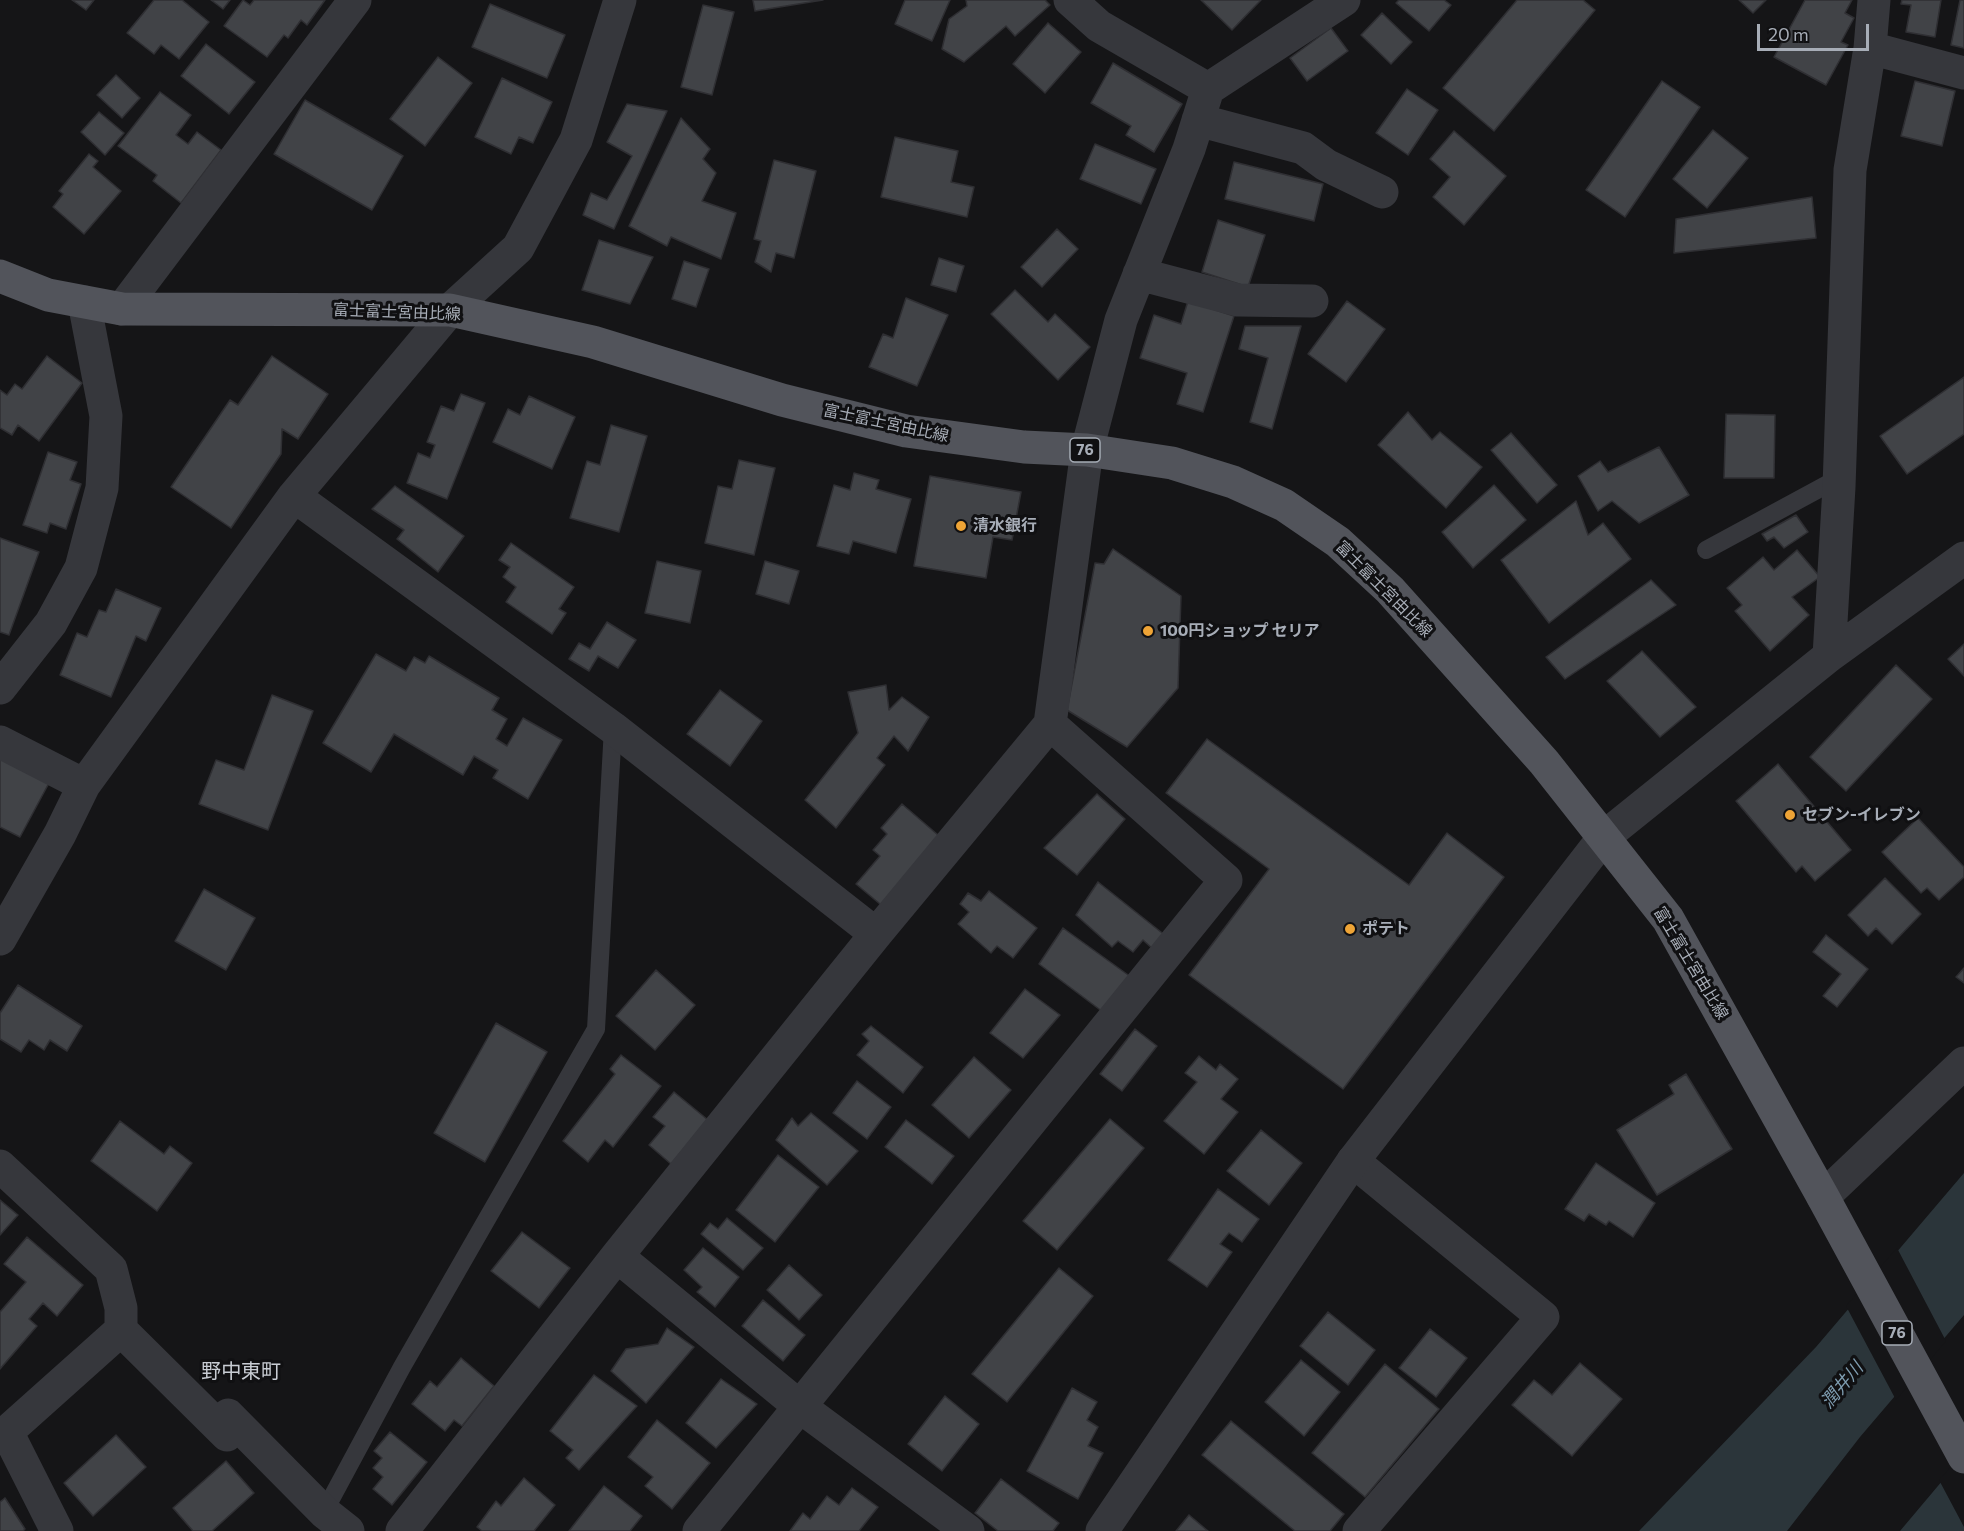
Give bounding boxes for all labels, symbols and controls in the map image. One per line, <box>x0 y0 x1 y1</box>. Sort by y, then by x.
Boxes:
scale bar <box>1760 12 1872 50</box>
text: 20 m <box>1768 23 1809 45</box>
street label: 富士富士宮由比線 <box>333 300 461 324</box>
street label: 富士富士宮由比線 <box>821 400 951 446</box>
road number: 76 <box>1070 438 1100 462</box>
place label: 清水銀行 <box>973 516 1037 536</box>
marker: 清水銀行 <box>954 519 968 533</box>
street label: 富士富士宮由比線 <box>1332 537 1436 641</box>
place label: 100円ショップ セリア <box>1160 621 1320 641</box>
marker: 100円ショップ セリア <box>1141 624 1155 638</box>
place label: セブン-イレブン <box>1802 805 1921 825</box>
marker: セブン-イレブン <box>1783 808 1797 822</box>
street label: 富士富士宮由比線 <box>1650 903 1732 1023</box>
place label: ポテト <box>1362 919 1410 939</box>
marker: ポテト <box>1343 922 1357 936</box>
road number: 76 <box>1882 1321 1912 1345</box>
water label: 潤井川 <box>1816 1357 1868 1413</box>
district label: 野中東町 <box>201 1359 281 1383</box>

